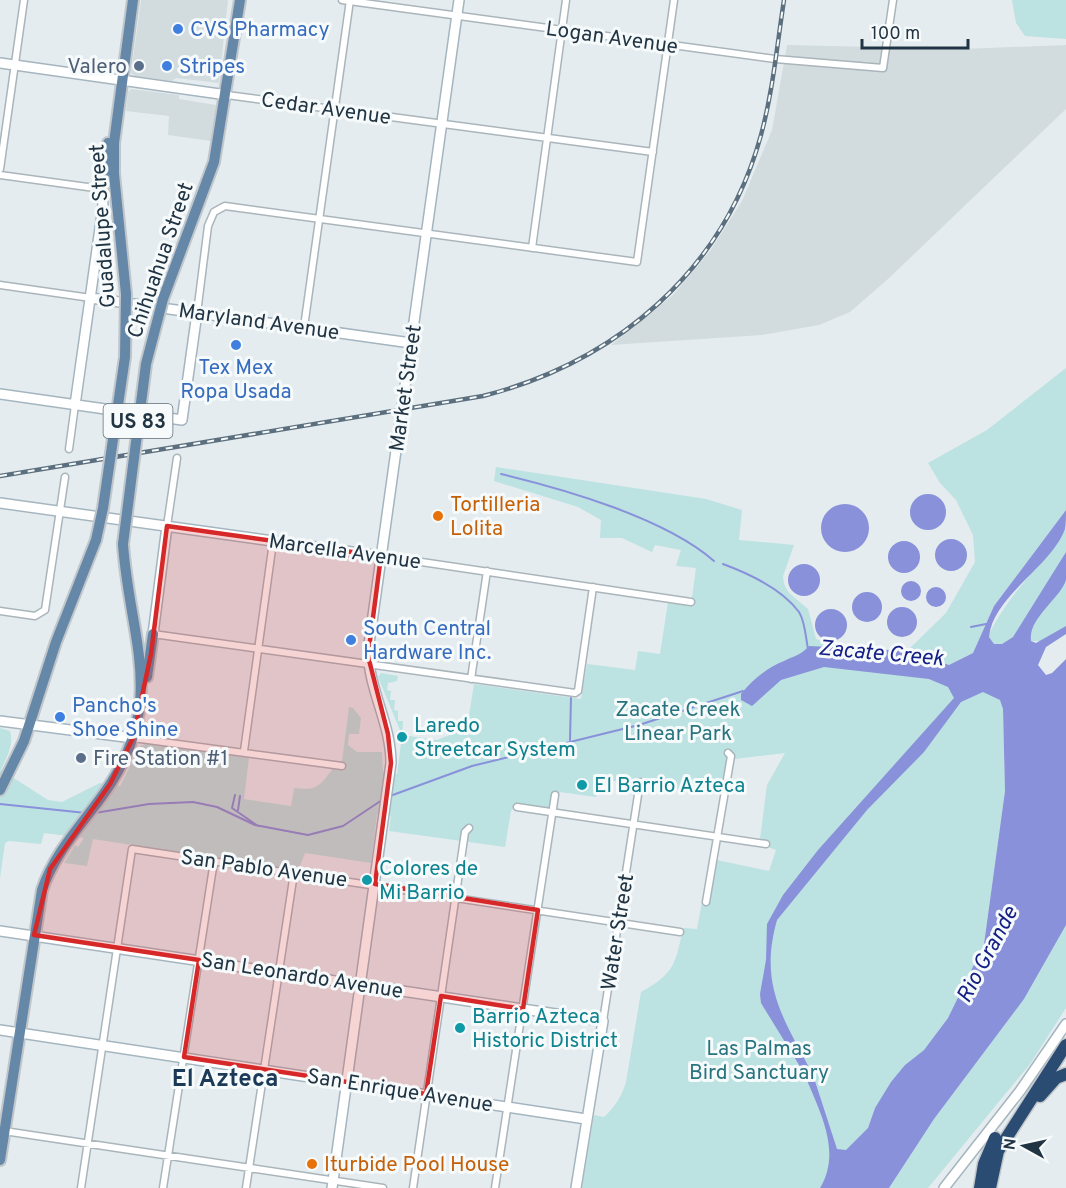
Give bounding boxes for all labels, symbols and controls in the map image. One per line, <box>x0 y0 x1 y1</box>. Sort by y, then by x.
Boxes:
scale bar <box>862 12 968 50</box>
street label: Logan Avenue <box>544 16 680 61</box>
place label: CVS Pharmacy <box>190 17 330 44</box>
marker: CVS Pharmacy <box>171 22 185 36</box>
text: 100 m <box>871 23 920 46</box>
place label: Valero <box>67 54 127 81</box>
place label: Stripes <box>179 54 245 81</box>
marker: Valero <box>132 59 146 73</box>
marker: Stripes <box>160 59 174 73</box>
street label: Cedar Avenue <box>259 87 393 132</box>
street label: Guadalupe Street <box>84 143 123 309</box>
street label: Chihuahua Street <box>122 179 201 342</box>
street label: Maryland Avenue <box>177 298 341 347</box>
street label: Market Street <box>384 323 429 453</box>
marker: Tex Mex Ropa Usada <box>229 338 243 352</box>
place label: Tex Mex Ropa Usada <box>180 355 292 406</box>
road number: US 83 <box>104 404 172 438</box>
place label: Tortilleria Lolita <box>450 492 540 543</box>
marker: Tortilleria Lolita <box>431 509 445 523</box>
street label: Marcella Avenue <box>267 528 423 577</box>
place label: South Central Hardware Inc. <box>363 616 491 667</box>
marker: South Central Hardware Inc. <box>344 633 358 647</box>
water label: Zacate Creek <box>817 636 945 673</box>
place label: Pancho's Shoe Shine <box>72 693 178 744</box>
park label: Zacate Creek Linear Park <box>615 697 741 748</box>
marker: Pancho's Shoe Shine <box>53 710 67 724</box>
place label: Laredo Streetcar System <box>414 713 576 764</box>
marker: Laredo Streetcar System <box>395 730 409 744</box>
place label: Fire Station #1 <box>93 746 228 773</box>
marker: Fire Station #1 <box>74 751 88 765</box>
place label: El Barrio Azteca <box>594 773 745 800</box>
marker: El Barrio Azteca <box>575 778 589 792</box>
street label: San Pablo Avenue <box>179 844 349 895</box>
place label: Colores de Mi Barrio <box>379 856 478 907</box>
street label: Water Street <box>596 872 641 993</box>
marker: Colores de Mi Barrio <box>360 873 374 887</box>
water label: Rio Grande <box>952 902 1025 1008</box>
street label: San Leonardo Avenue <box>199 947 405 1006</box>
place label: Barrio Azteca Historic District <box>472 1004 618 1055</box>
marker: Barrio Azteca Historic District <box>453 1021 467 1035</box>
park label: Las Palmas Bird Sanctuary <box>689 1036 829 1087</box>
street label: San Enrique Avenue <box>305 1063 495 1120</box>
district label: El Azteca <box>172 1065 278 1095</box>
north arrow <box>994 1116 1054 1176</box>
text: N <box>1000 1137 1022 1151</box>
place label: Iturbide Pool House <box>324 1152 509 1179</box>
marker: Iturbide Pool House <box>305 1157 319 1171</box>

